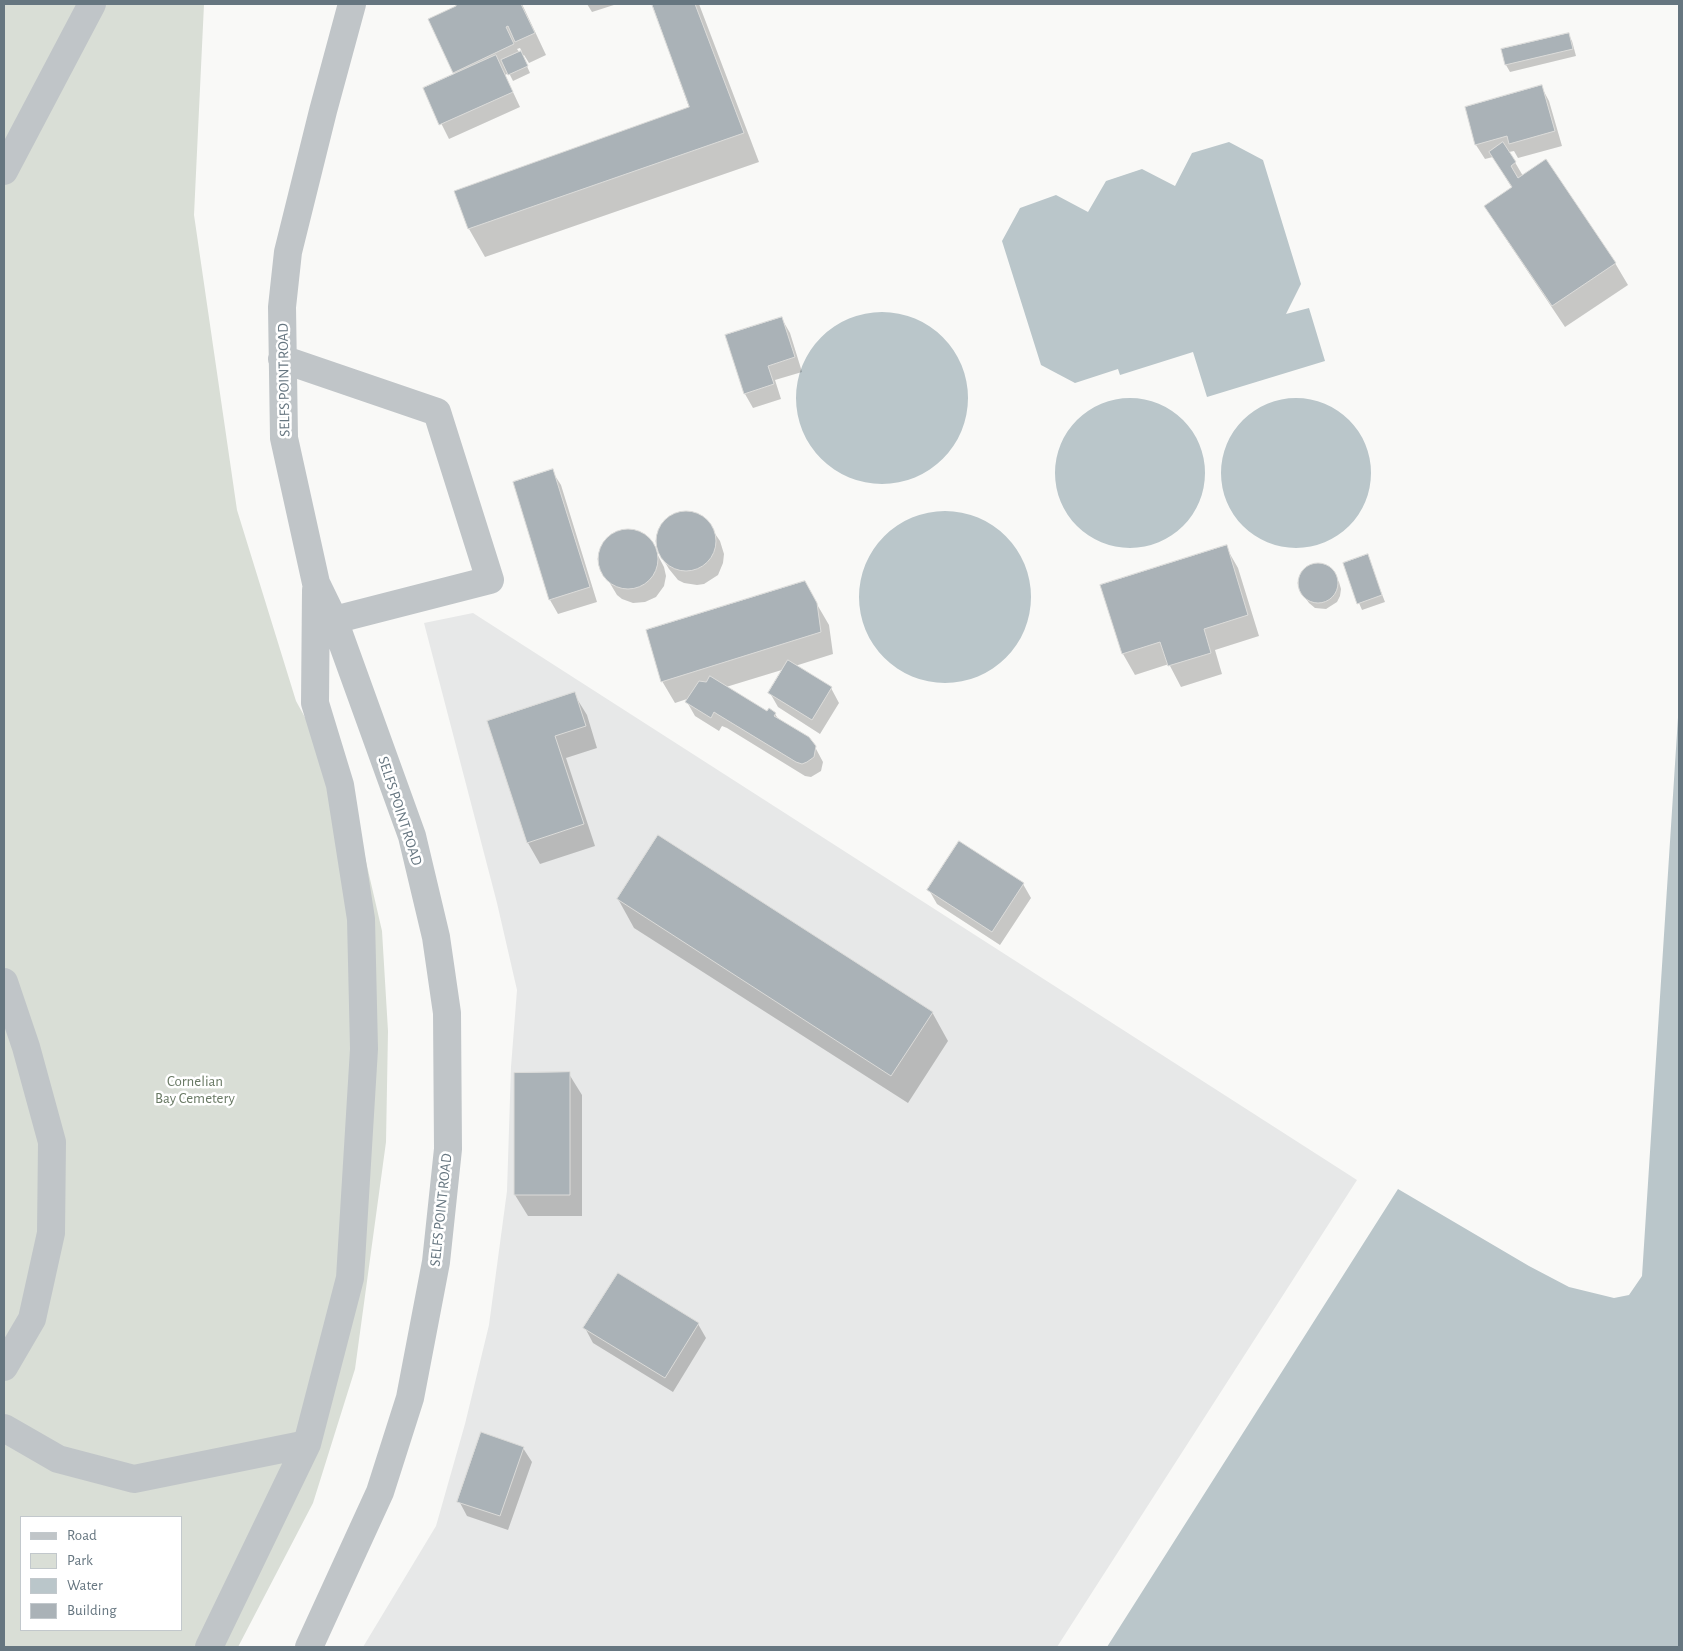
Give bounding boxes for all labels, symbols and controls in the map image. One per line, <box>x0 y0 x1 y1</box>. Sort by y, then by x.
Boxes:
street label: SELFS POINT ROAD <box>274 323 294 437</box>
street label: SELFS POINT ROAD <box>374 754 426 868</box>
park label: Cornelian Bay Cemetery <box>155 1072 235 1107</box>
street label: SELFS POINT ROAD <box>426 1153 456 1267</box>
legend <box>20 1516 182 1631</box>
text: Road <box>67 1528 97 1543</box>
text: Park <box>67 1553 93 1568</box>
text: Water <box>67 1578 103 1593</box>
text: Building <box>67 1603 117 1618</box>

